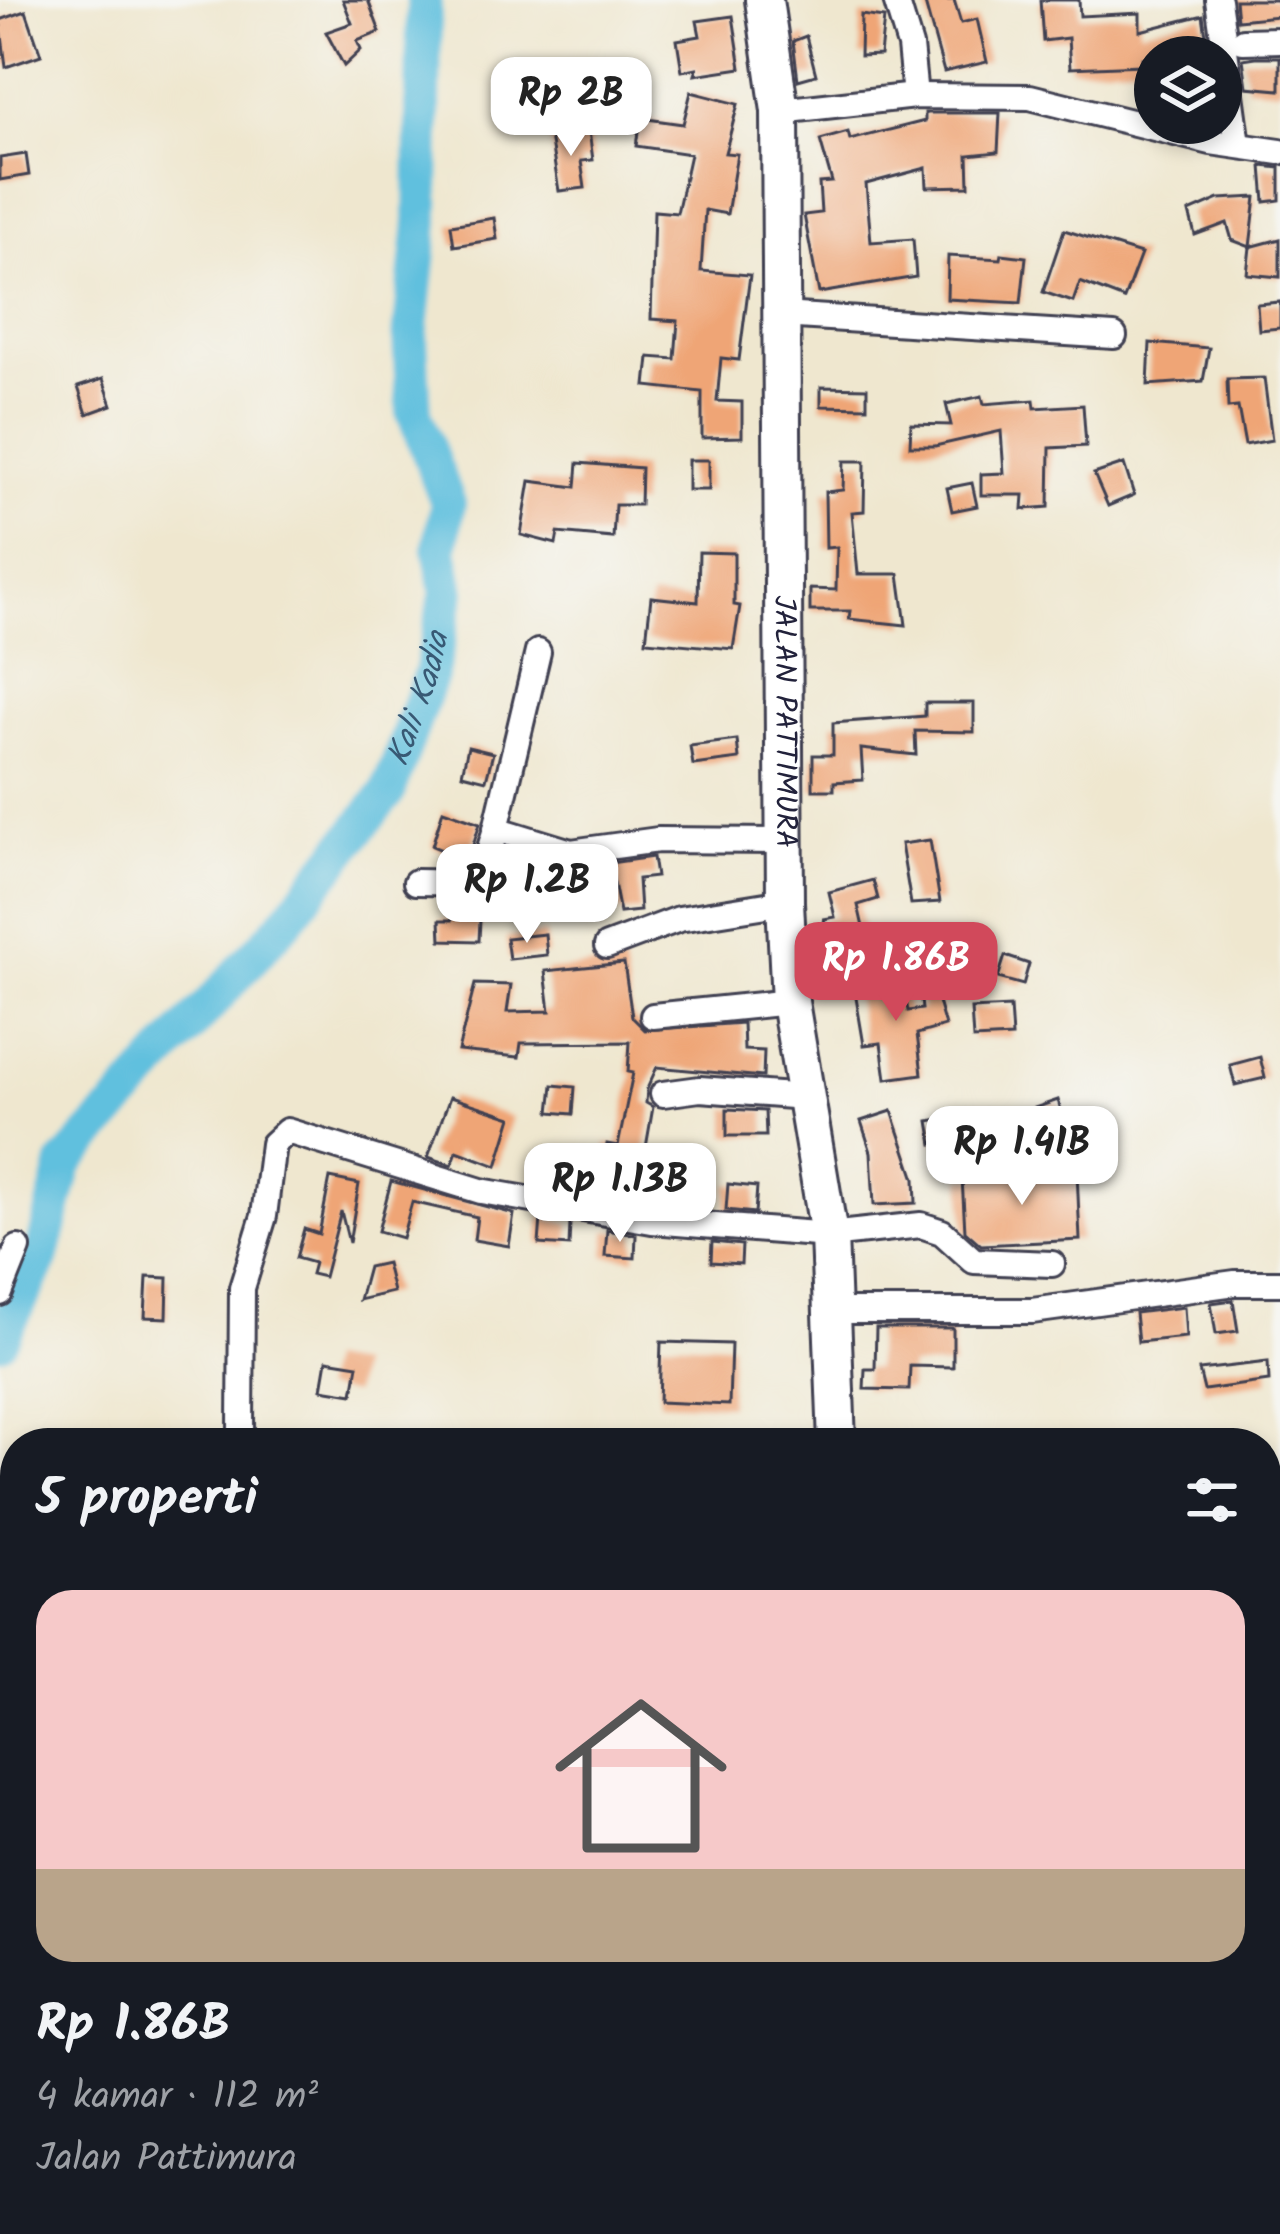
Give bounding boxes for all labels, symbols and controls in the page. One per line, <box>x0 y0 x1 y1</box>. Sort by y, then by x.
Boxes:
map controls <box>1134 36 1242 144</box>
button: layers <box>1134 36 1242 144</box>
pin: Rp 2B <box>487 57 655 159</box>
text: Rp 2B <box>518 65 624 127</box>
street label: JALAN PATTIMURA <box>759 595 809 848</box>
water label: Kali Kadia <box>373 625 466 774</box>
pin: Rp 1.2B <box>416 844 638 946</box>
text: Rp 1.2B <box>463 852 591 914</box>
pin: Rp 1.86B <box>772 922 1020 1024</box>
text: Rp 1.86B <box>822 930 970 992</box>
pin: Rp 1.41B <box>898 1106 1146 1208</box>
text: Rp 1.41B <box>953 1114 1091 1176</box>
pin: Rp 1.13B <box>496 1143 744 1245</box>
text: Rp 1.13B <box>551 1151 689 1213</box>
text: 5 properti <box>36 1460 258 1541</box>
icon: filters <box>1179 1467 1245 1533</box>
icon: home <box>533 1668 749 1884</box>
text: Rp 1.86B <box>36 1986 231 2067</box>
text: 4 kamar · 112 m² <box>36 2067 318 2129</box>
text: Jalan Pattimura <box>36 2129 297 2191</box>

